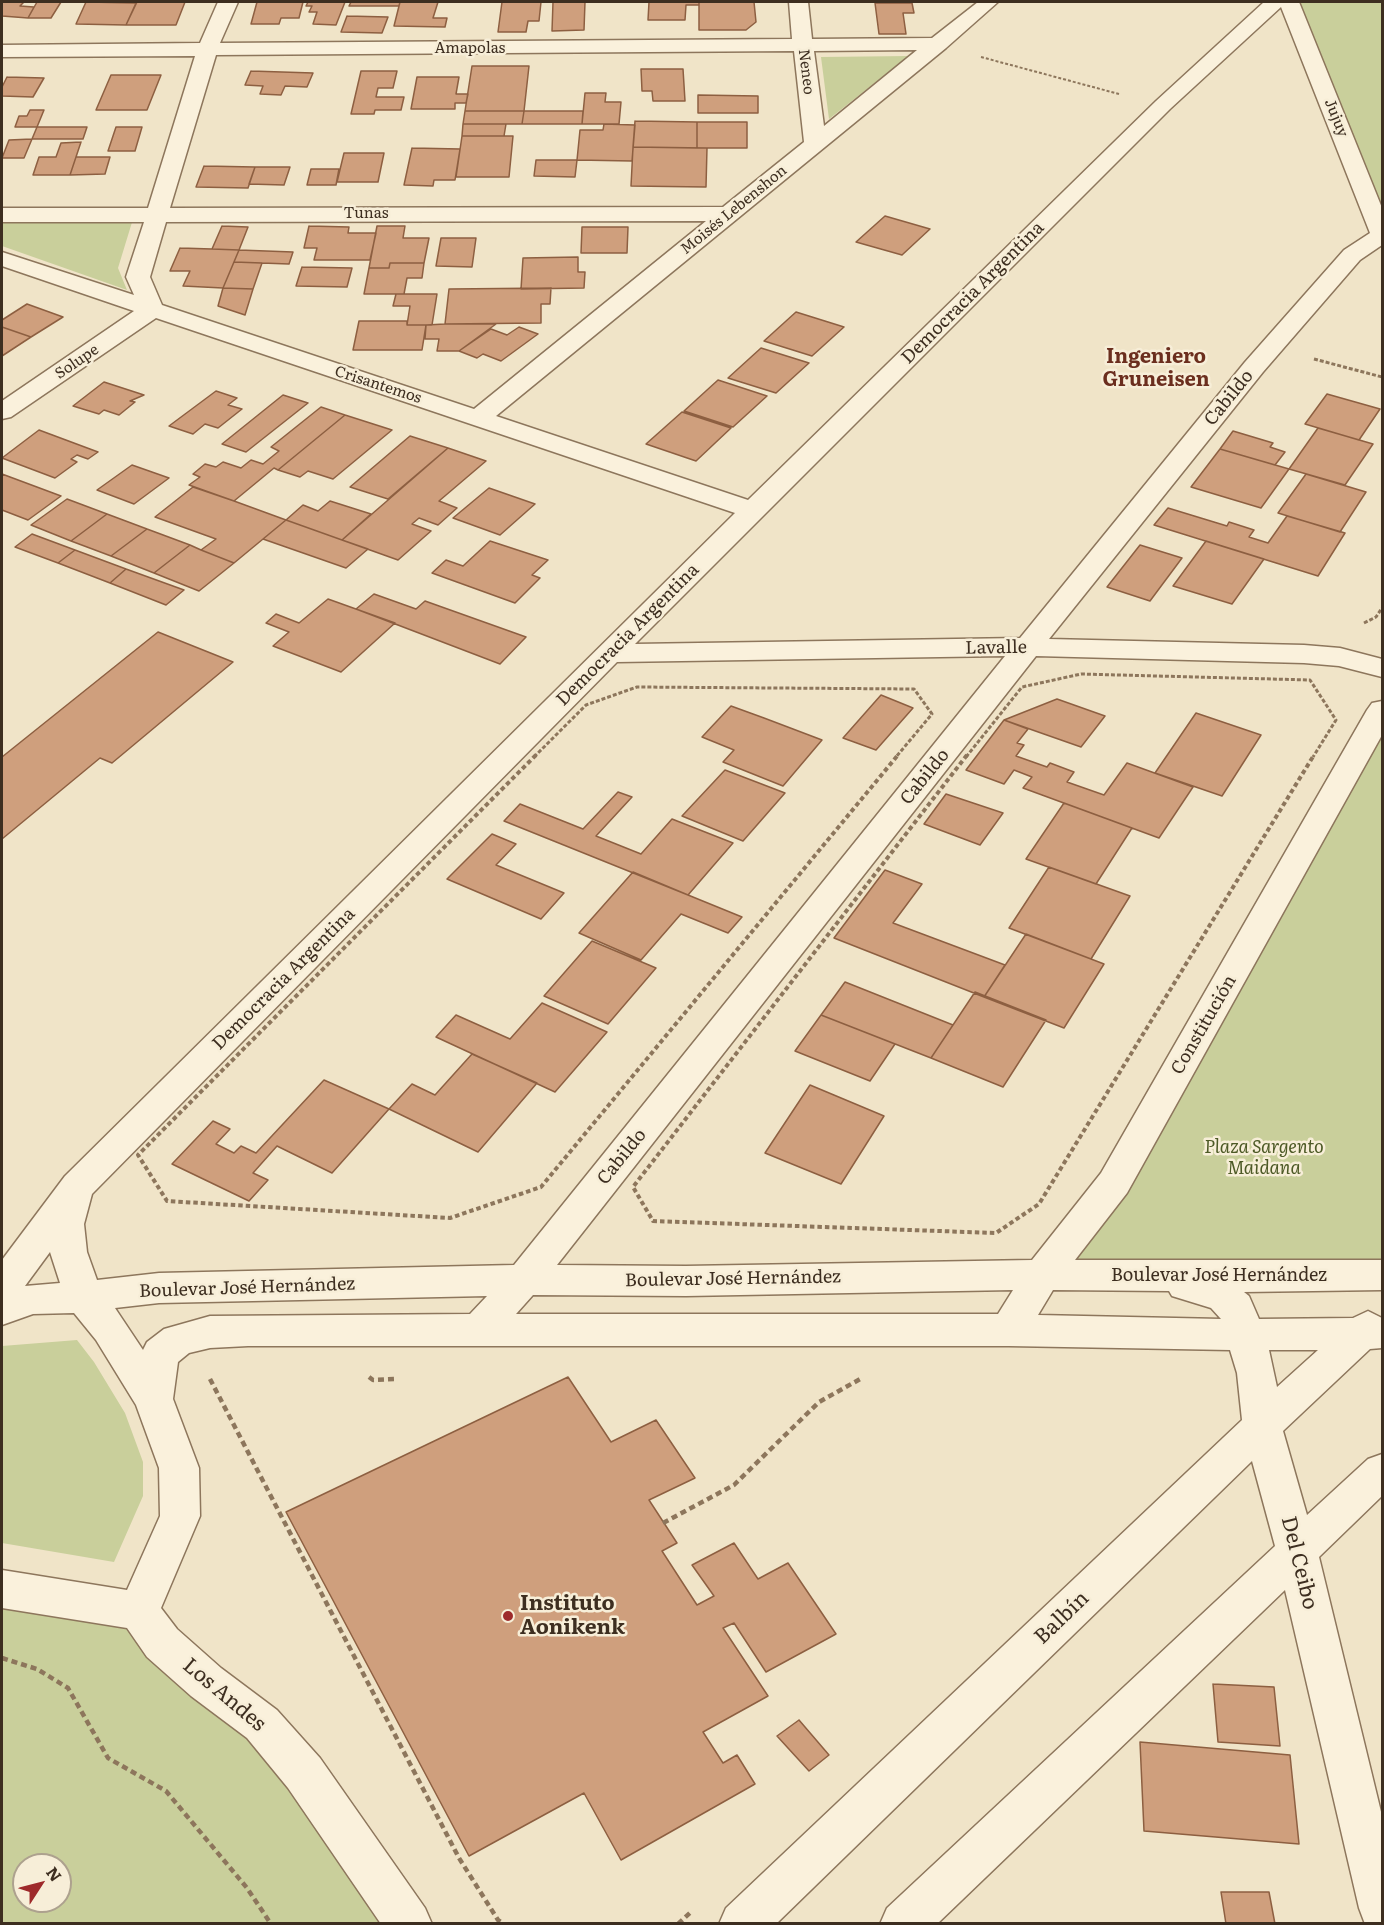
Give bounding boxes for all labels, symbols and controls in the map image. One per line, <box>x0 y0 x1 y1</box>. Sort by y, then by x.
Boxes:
street label: Amapolas <box>435 40 505 58</box>
street label: Neneo <box>794 48 818 96</box>
street label: Jujuy <box>1320 96 1352 140</box>
street label: Moisés Lebenshon <box>677 162 791 258</box>
street label: Tunas <box>344 205 388 223</box>
street label: Democracia Argentina <box>897 217 1049 369</box>
street label: Solupe <box>52 341 102 383</box>
district label: Ingeniero Gruneisen <box>1102 345 1210 392</box>
street label: Crisantemos <box>332 363 424 407</box>
street label: Cabildo <box>1200 366 1258 430</box>
street label: Democracia Argentina <box>552 559 704 711</box>
street label: Lavalle <box>965 637 1027 659</box>
street label: Cabildo <box>896 745 954 809</box>
street label: Democracia Argentina <box>208 903 360 1055</box>
street label: Constitución <box>1167 971 1241 1079</box>
street label: Cabildo <box>593 1125 651 1189</box>
park label: Plaza Sargento Maidana <box>1204 1137 1324 1180</box>
street label: Boulevar José Hernández <box>1111 1265 1327 1287</box>
street label: Boulevar José Hernández <box>625 1266 841 1292</box>
street label: Boulevar José Hernández <box>139 1273 355 1303</box>
street label: Del Ceibo <box>1275 1514 1323 1612</box>
street label: Balbín <box>1030 1586 1094 1650</box>
place label: Instituto Aonikenk <box>520 1591 625 1641</box>
marker: Instituto Aonikenk <box>501 1609 515 1623</box>
street label: Los Andes <box>177 1653 271 1737</box>
north arrow <box>12 1853 72 1913</box>
text: N <box>41 1861 69 1886</box>

